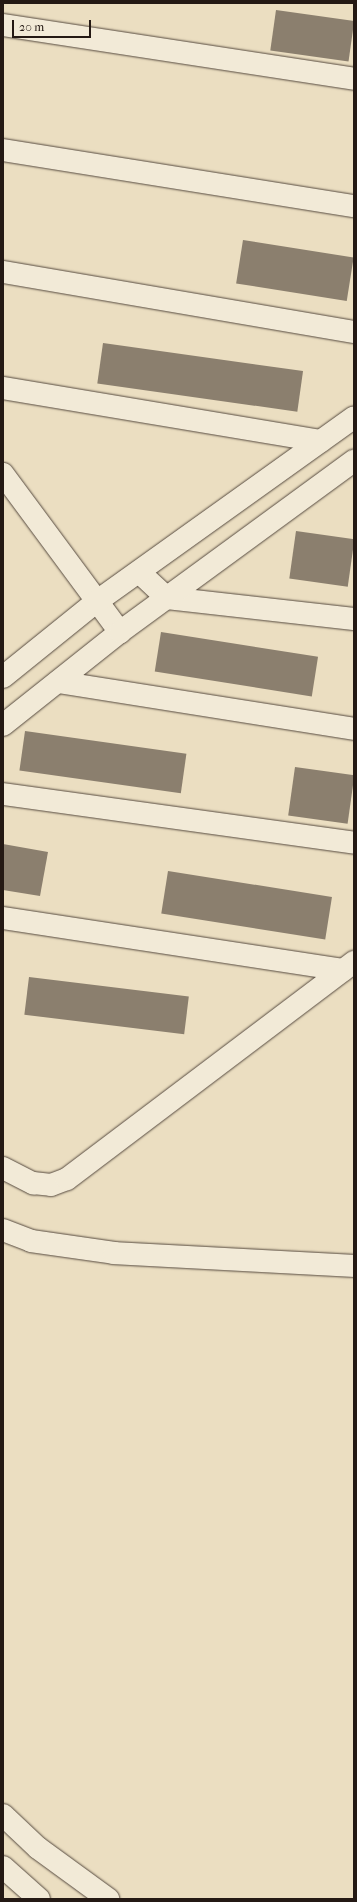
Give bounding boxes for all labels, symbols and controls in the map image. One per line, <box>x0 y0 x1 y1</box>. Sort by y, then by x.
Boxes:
scale bar <box>14 12 93 38</box>
text: 20 m <box>19 20 44 34</box>

